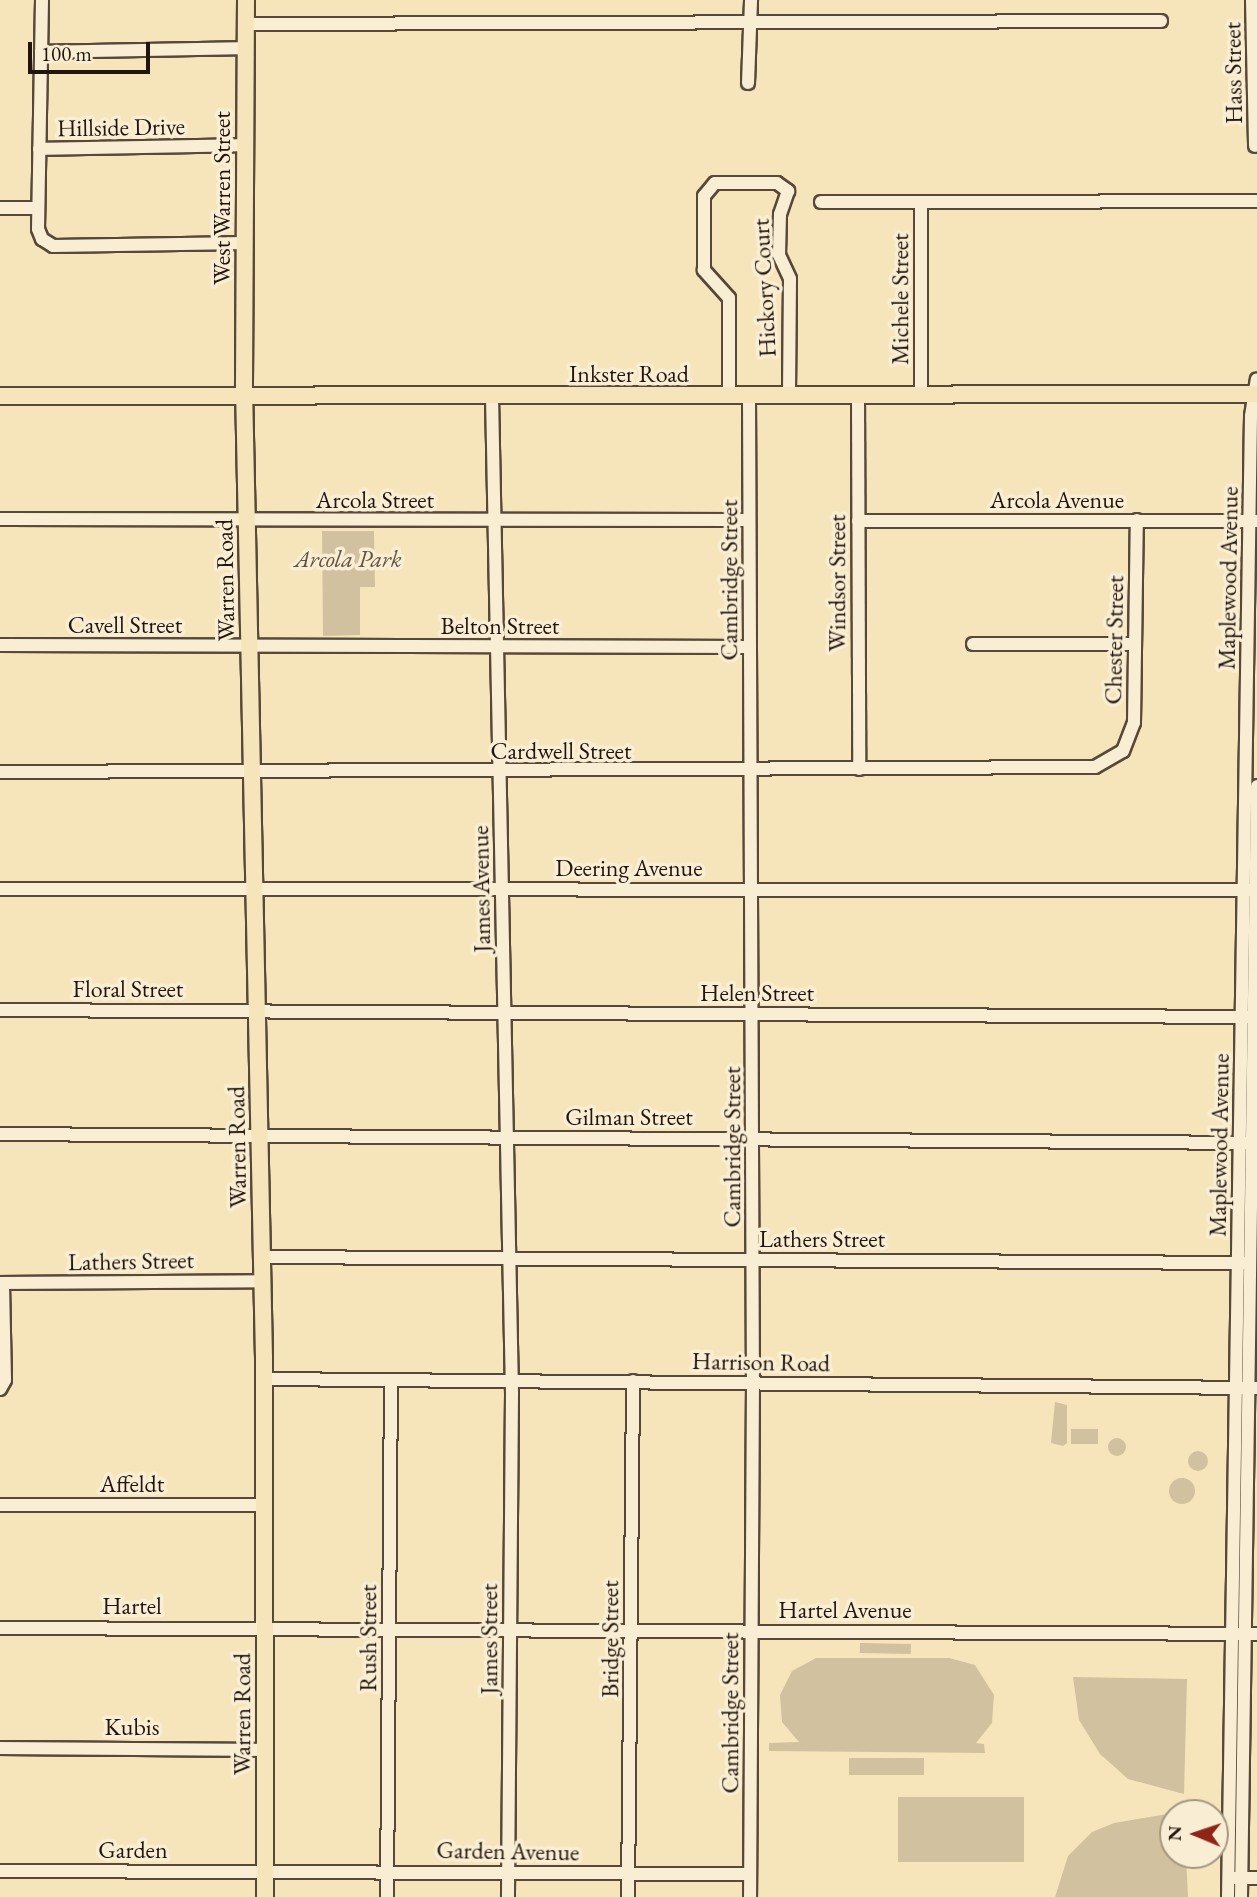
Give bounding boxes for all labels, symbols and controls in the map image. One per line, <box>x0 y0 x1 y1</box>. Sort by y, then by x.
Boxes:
street label: Hass Street <box>1218 22 1248 124</box>
scale bar <box>32 28 154 72</box>
text: 100 m <box>41 40 92 67</box>
street label: Hillside Drive <box>57 111 185 143</box>
street label: West Warren Street <box>208 111 236 285</box>
street label: Hickory Court <box>746 218 782 358</box>
street label: Michele Street <box>886 233 914 365</box>
street label: Inkster Road <box>569 360 689 388</box>
street label: Arcola Street <box>316 486 434 514</box>
street label: Arcola Avenue <box>990 486 1124 514</box>
street label: Maplewood Avenue <box>1212 486 1244 670</box>
street label: Cambridge Street <box>715 499 743 661</box>
street label: Windsor Street <box>823 514 851 652</box>
street label: Warren Road <box>210 519 240 641</box>
park label: Arcola Park <box>294 545 402 573</box>
street label: Chester Street <box>1098 575 1130 705</box>
street label: Cavell Street <box>68 611 182 639</box>
street label: Belton Street <box>441 612 559 640</box>
street label: Cardwell Street <box>490 737 632 765</box>
street label: James Avenue <box>465 825 497 953</box>
street label: Deering Avenue <box>555 854 703 882</box>
street label: Floral Street <box>73 975 183 1003</box>
street label: Helen Street <box>700 979 814 1007</box>
street label: Maplewood Avenue <box>1203 1053 1235 1237</box>
street label: Cambridge Street <box>718 1066 746 1228</box>
street label: Warren Road <box>222 1086 252 1208</box>
street label: Gilman Street <box>565 1103 693 1131</box>
street label: Lathers Street <box>759 1225 885 1253</box>
street label: Lathers Street <box>68 1246 194 1276</box>
street label: Harrison Road <box>692 1346 830 1378</box>
street label: Affeldt <box>100 1470 164 1498</box>
street label: Bridge Street <box>596 1580 624 1698</box>
street label: James Street <box>475 1583 503 1695</box>
street label: Rush Street <box>354 1584 382 1692</box>
street label: Hartel <box>102 1592 162 1620</box>
street label: Hartel Avenue <box>778 1596 912 1624</box>
street label: Cambridge Street <box>716 1632 744 1794</box>
street label: Warren Road <box>228 1653 256 1775</box>
street label: Kubis <box>105 1713 159 1741</box>
north arrow <box>1159 1799 1229 1869</box>
text: N <box>1162 1825 1187 1841</box>
street label: Garden Avenue <box>436 1835 580 1867</box>
street label: Garden <box>98 1836 168 1864</box>

